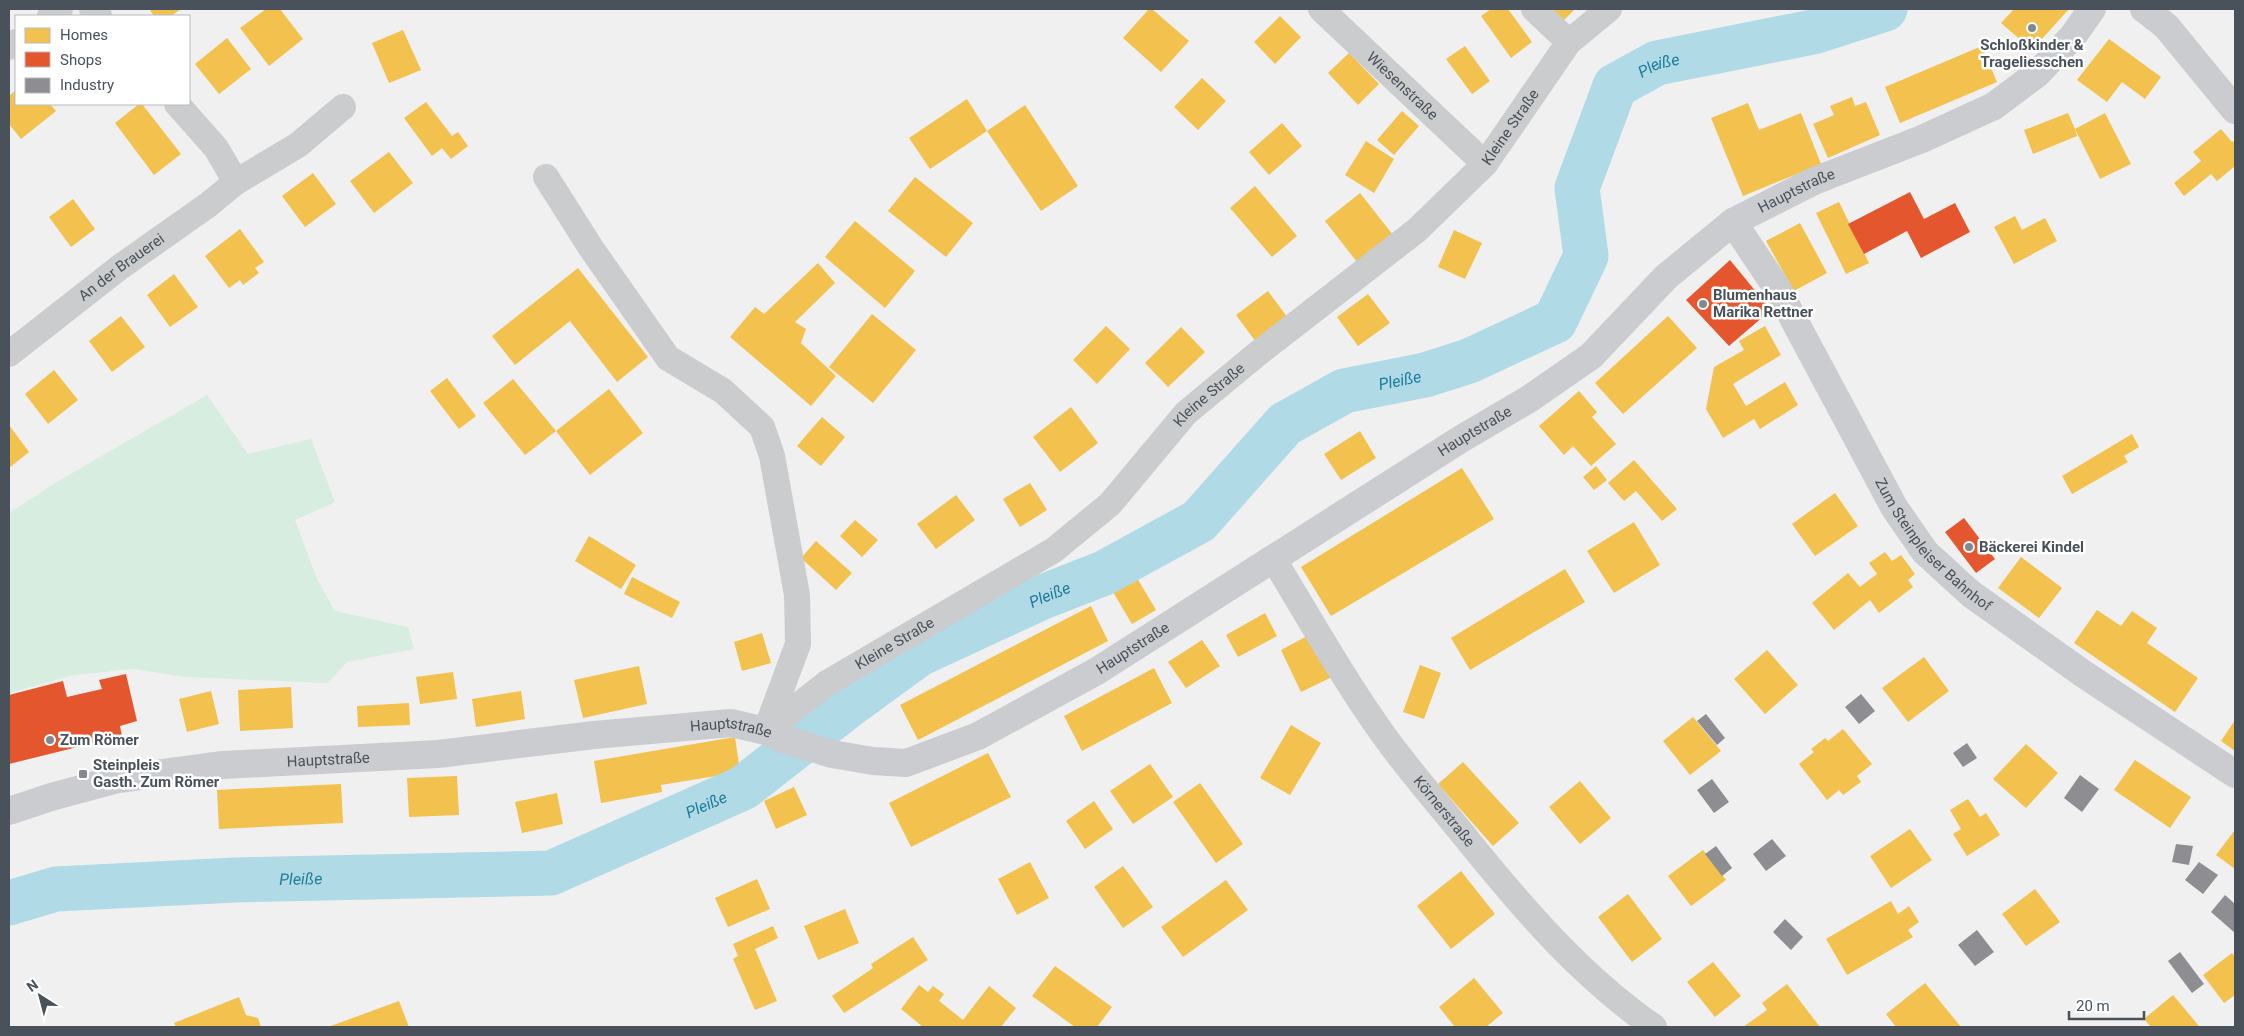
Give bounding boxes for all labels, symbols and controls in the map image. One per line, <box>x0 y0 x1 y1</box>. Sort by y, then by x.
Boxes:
legend <box>15 15 190 105</box>
marker: Schloßkinder & Trageliesschen <box>2026 22 2038 34</box>
text: Homes <box>60 26 108 44</box>
place label: Schloßkinder & Trageliesschen <box>1980 36 2084 71</box>
street label: Wiesenstraße <box>1363 48 1442 124</box>
water label: Pleiße <box>1635 50 1681 82</box>
text: Shops <box>60 51 102 69</box>
text: Industry <box>60 76 114 94</box>
street label: Kleine Straße <box>1478 86 1543 169</box>
street label: Hauptstraße <box>1755 165 1837 217</box>
street label: An der Brauerei <box>75 230 168 305</box>
place label: Blumenhaus Marika Rettner <box>1713 286 1814 321</box>
marker: Blumenhaus Marika Rettner <box>1697 298 1709 310</box>
street label: Kleine Straße <box>1170 359 1248 430</box>
water label: Pleiße <box>1377 367 1423 394</box>
street label: Hauptstraße <box>1434 402 1515 460</box>
street label: Zum Steinpleiser Bahnhof <box>1871 475 1996 615</box>
place label: Bäckerei Kindel <box>1979 538 2084 556</box>
marker: Bäckerei Kindel <box>1963 541 1975 553</box>
water label: Pleiße <box>1026 578 1073 612</box>
street label: Kleine Straße <box>852 613 937 673</box>
street label: Hauptstraße <box>1093 618 1173 678</box>
street label: Hauptstraße <box>689 714 775 742</box>
place label: Zum Römer <box>60 731 139 749</box>
marker: Zum Römer <box>44 734 56 746</box>
street label: Hauptstraße <box>286 749 370 771</box>
place label: Steinpleis Gasth. Zum Römer <box>93 756 220 791</box>
marker: Steinpleis Gasth. Zum Römer <box>77 768 89 780</box>
street label: Körnerstraße <box>1410 772 1479 851</box>
water label: Pleiße <box>683 787 730 822</box>
water label: Pleiße <box>279 869 322 889</box>
north arrow <box>15 971 65 1021</box>
text: N <box>24 976 41 995</box>
scale bar <box>2069 988 2144 1020</box>
text: 20 m <box>2076 997 2110 1015</box>

